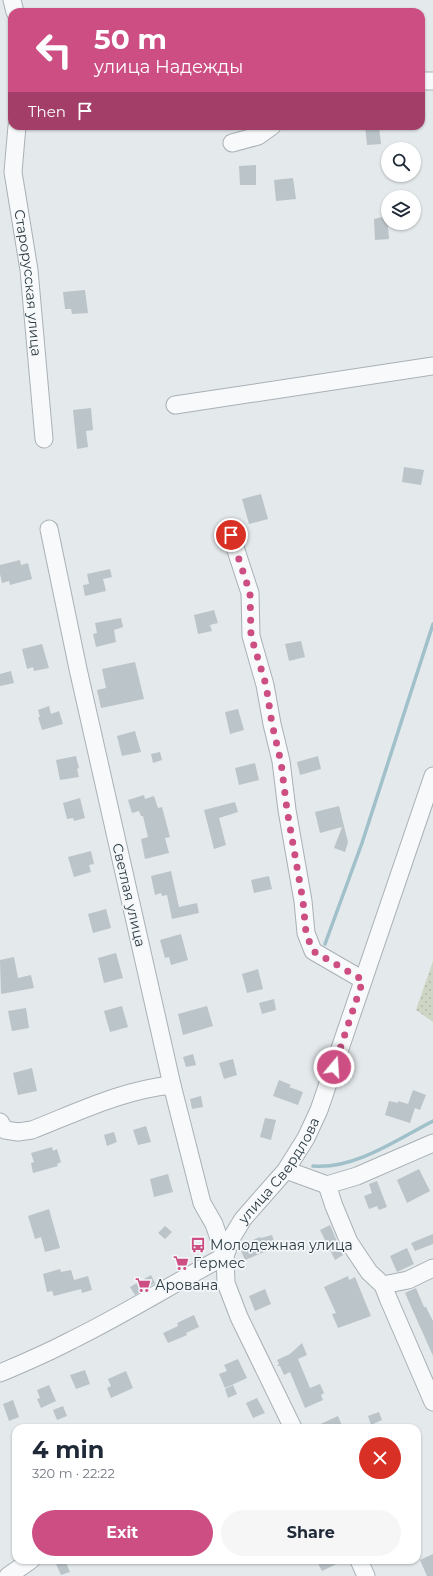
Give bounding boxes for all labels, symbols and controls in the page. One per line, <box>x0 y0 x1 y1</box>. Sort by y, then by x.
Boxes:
text: 50 m <box>94 22 167 56</box>
icon: left <box>28 24 80 76</box>
text: улица Надежды <box>94 56 243 78</box>
icon: arrive <box>74 100 96 122</box>
text: Then <box>28 102 66 121</box>
map controls <box>381 142 421 230</box>
button: search <box>381 142 421 182</box>
button: layers <box>381 190 421 230</box>
street label: Старорусская улица <box>10 208 46 357</box>
pin <box>214 518 248 552</box>
icon: arrive <box>220 524 242 546</box>
street label: Светлая улица <box>108 841 150 949</box>
position arrow <box>313 1046 355 1088</box>
street label: улица Свердлова <box>234 1114 323 1228</box>
bus stop icon: Молодежная улица <box>189 1236 207 1254</box>
place label: Молодежная улица <box>210 1236 353 1254</box>
supermarket icon: Гермес <box>172 1254 190 1272</box>
place label: Гермес <box>193 1254 245 1272</box>
supermarket icon: Арована <box>134 1276 152 1294</box>
place label: Арована <box>155 1276 218 1294</box>
text: 4 min <box>32 1435 104 1464</box>
button: close <box>359 1437 401 1479</box>
text: 320 m · 22:22 <box>32 1465 115 1481</box>
button: Exit <box>32 1510 213 1556</box>
button: Share <box>221 1510 401 1556</box>

